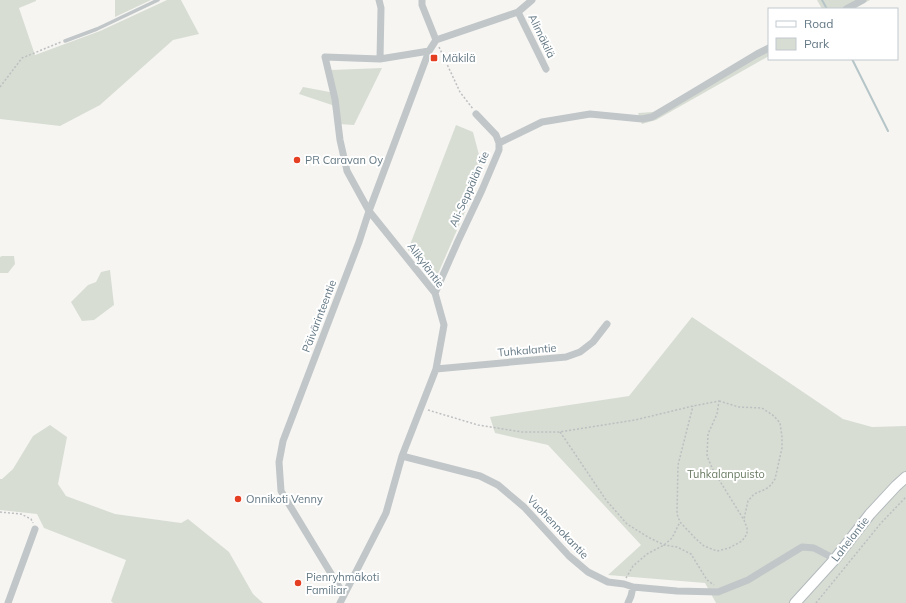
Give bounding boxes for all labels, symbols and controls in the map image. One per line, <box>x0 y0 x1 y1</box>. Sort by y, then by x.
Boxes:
legend <box>768 8 898 60</box>
street label: Alimäkilä <box>525 12 559 60</box>
text: Road <box>804 16 833 31</box>
text: Park <box>804 36 830 51</box>
place label: Mäkilä <box>442 51 476 65</box>
marker: Mäkilä <box>429 53 439 63</box>
street label: Ali-Seppälän tie <box>446 149 492 229</box>
place label: PR Caravan Oy <box>305 153 383 167</box>
marker: PR Caravan Oy <box>292 155 302 165</box>
street label: Alikyläntie <box>405 240 447 290</box>
street label: Päivärinteentie <box>299 278 339 354</box>
street label: Tuhkalantie <box>497 340 557 360</box>
park label: Tuhkalanpuisto <box>687 467 765 481</box>
place label: Onnikoti Venny <box>246 492 323 506</box>
street label: Vuohennokantie <box>524 492 592 562</box>
marker: Onnikoti Venny <box>233 494 243 504</box>
street label: Lahelantie <box>828 514 872 564</box>
place label: Pienryhmäkoti Familiar <box>306 570 379 597</box>
marker: Pienryhmäkoti Familiar <box>293 578 303 588</box>

